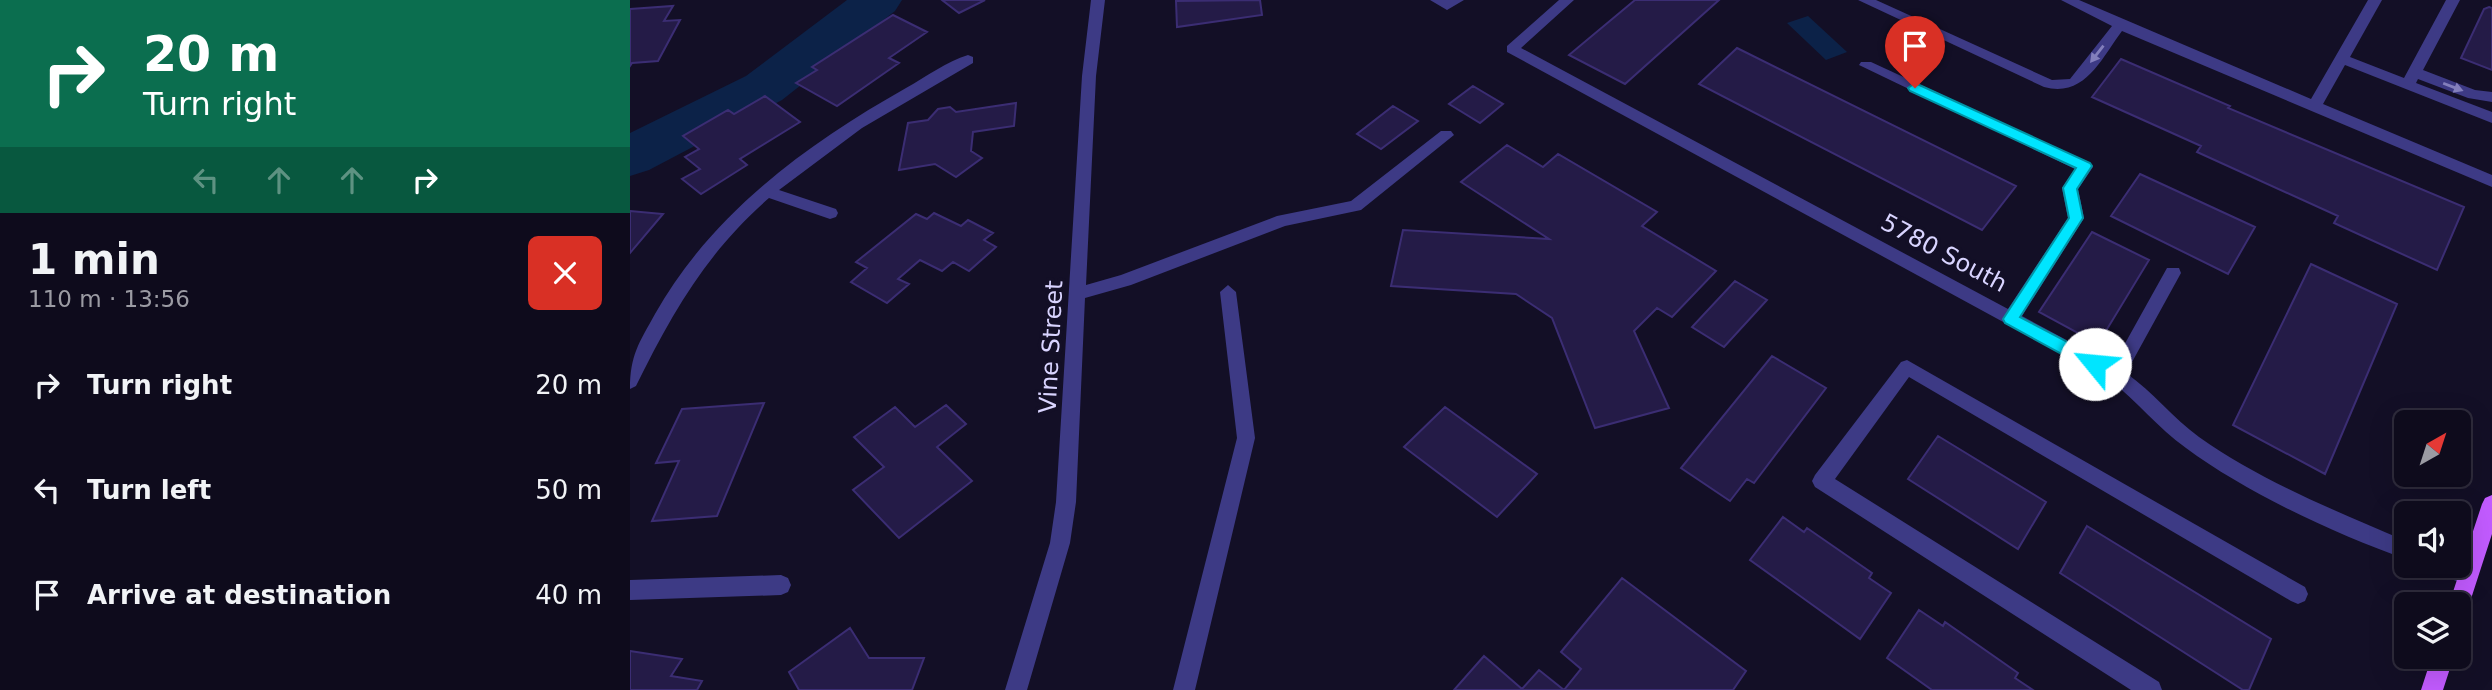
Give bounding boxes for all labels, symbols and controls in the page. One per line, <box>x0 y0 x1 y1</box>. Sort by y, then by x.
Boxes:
pin <box>1885 16 1945 88</box>
text: 20 m <box>143 26 279 83</box>
icon: arrive <box>1896 27 1934 65</box>
icon: right <box>28 28 119 119</box>
one-way arrow <box>2090 44 2105 62</box>
one-way arrow <box>2443 81 2464 92</box>
text: Turn right <box>143 85 296 123</box>
icon: left <box>187 161 225 199</box>
icon: ahead <box>260 161 298 199</box>
icon: ahead <box>333 161 371 199</box>
icon: right <box>406 161 444 199</box>
street label: 5780 South <box>1876 208 2012 298</box>
text: 1 min <box>28 235 160 284</box>
button: close <box>528 236 602 310</box>
street label: Vine Street <box>1034 280 1068 414</box>
text: 110 m · 13:56 <box>28 286 190 312</box>
position arrow <box>2058 327 2132 401</box>
icon: right <box>28 366 66 404</box>
text: Turn right <box>87 370 232 400</box>
text: 20 m <box>535 370 602 400</box>
north arrow <box>2394 410 2471 486</box>
map controls <box>2394 410 2471 669</box>
icon: left <box>28 471 66 509</box>
text: Turn left <box>87 475 211 505</box>
text: 50 m <box>535 475 602 505</box>
button: sound <box>2394 501 2471 578</box>
icon: arrive <box>28 576 66 614</box>
text: Arrive at destination <box>87 580 391 610</box>
text: 40 m <box>535 580 602 610</box>
button: layers <box>2394 592 2471 669</box>

